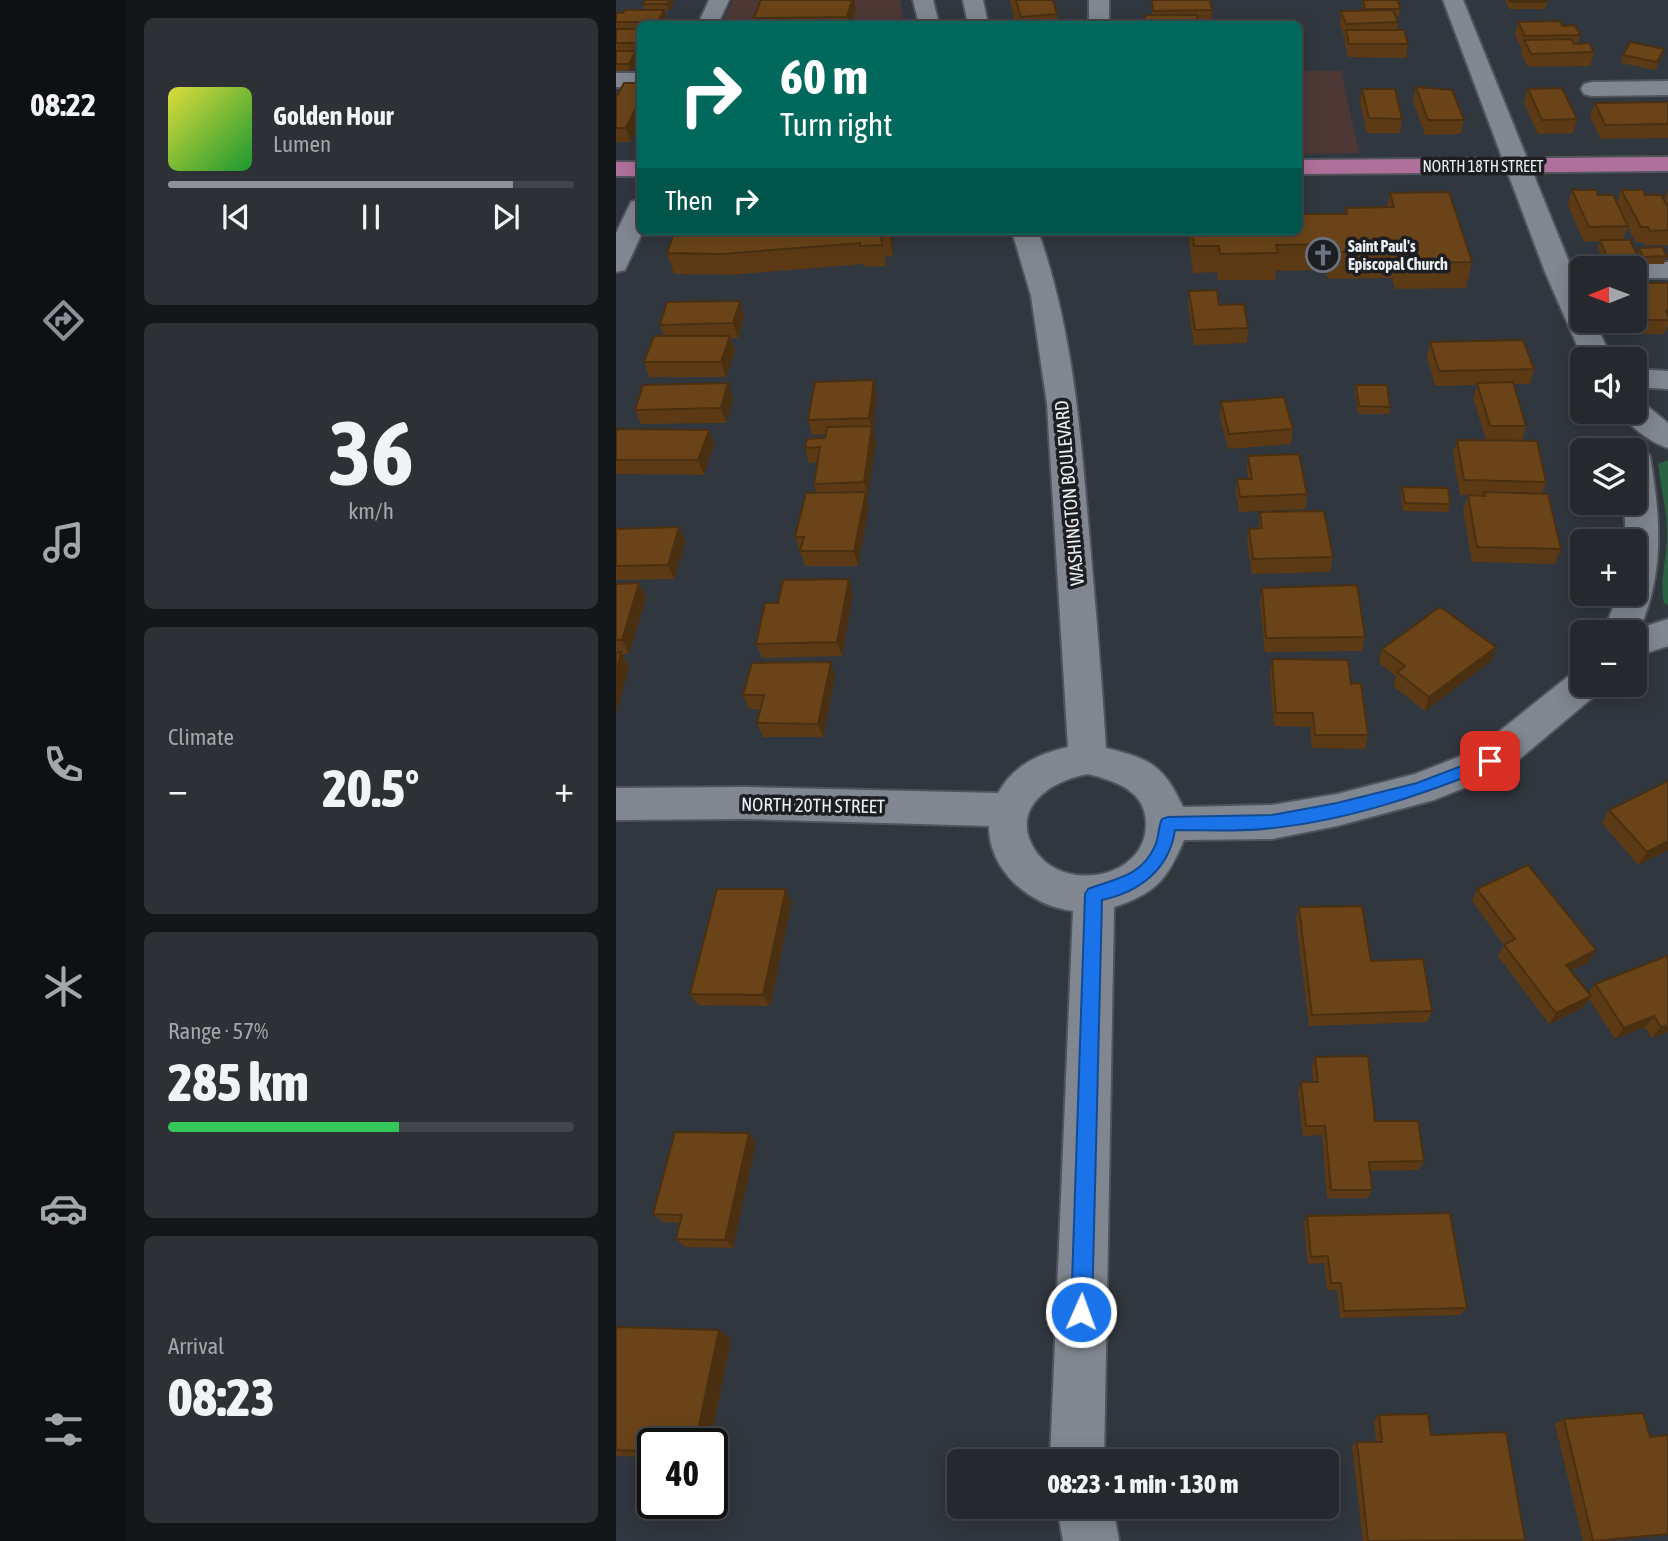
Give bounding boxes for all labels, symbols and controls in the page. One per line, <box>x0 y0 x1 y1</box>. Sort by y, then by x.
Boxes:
text: 60 m <box>780 48 868 104</box>
icon: right <box>665 49 756 140</box>
text: 08:22 <box>30 86 96 123</box>
text: Golden Hour <box>273 101 393 131</box>
text: Turn right <box>780 106 893 143</box>
text: Lumen <box>273 131 331 157</box>
street label: NORTH 18TH STREET <box>1422 157 1544 175</box>
icon: right <box>727 182 765 220</box>
text: Then <box>665 186 713 216</box>
icon: previous <box>217 198 255 236</box>
icon: pause <box>352 198 390 236</box>
icon: next <box>487 198 525 236</box>
church icon: Saint Paul's Episcopal Church <box>1304 236 1342 274</box>
place label: Saint Paul's Episcopal Church <box>1348 237 1448 273</box>
north arrow <box>1570 256 1647 332</box>
map controls <box>1570 256 1647 697</box>
icon: directions <box>39 296 88 345</box>
button: sound <box>1570 347 1647 424</box>
street label: WASHINGTON BOULEVARD <box>1050 399 1088 587</box>
text: 36 <box>328 400 414 504</box>
button: layers <box>1570 438 1647 515</box>
text: km/h <box>348 498 394 524</box>
icon: music <box>39 518 88 567</box>
button: + <box>1570 529 1647 606</box>
button: − <box>1570 620 1647 697</box>
text: Climate <box>168 724 234 750</box>
pin <box>1460 731 1520 791</box>
icon: phone <box>39 740 88 789</box>
icon: arrive <box>1471 742 1509 780</box>
text: 20.5° <box>323 758 419 818</box>
text: − <box>168 767 188 810</box>
text: + <box>554 767 574 810</box>
street label: NORTH 20TH STREET <box>741 793 886 817</box>
icon: climate <box>39 962 88 1011</box>
text: Range · 57% <box>168 1018 268 1044</box>
text: 285 km <box>168 1052 309 1112</box>
icon: car <box>39 1184 88 1233</box>
position arrow <box>1044 1275 1118 1349</box>
text: Arrival <box>168 1333 224 1359</box>
text: 08:23 <box>168 1367 275 1427</box>
icon: filters <box>39 1405 88 1454</box>
speed limit sign: 40 <box>637 1428 728 1519</box>
text: 08:23 · 1 min · 130 m <box>1048 1469 1238 1499</box>

